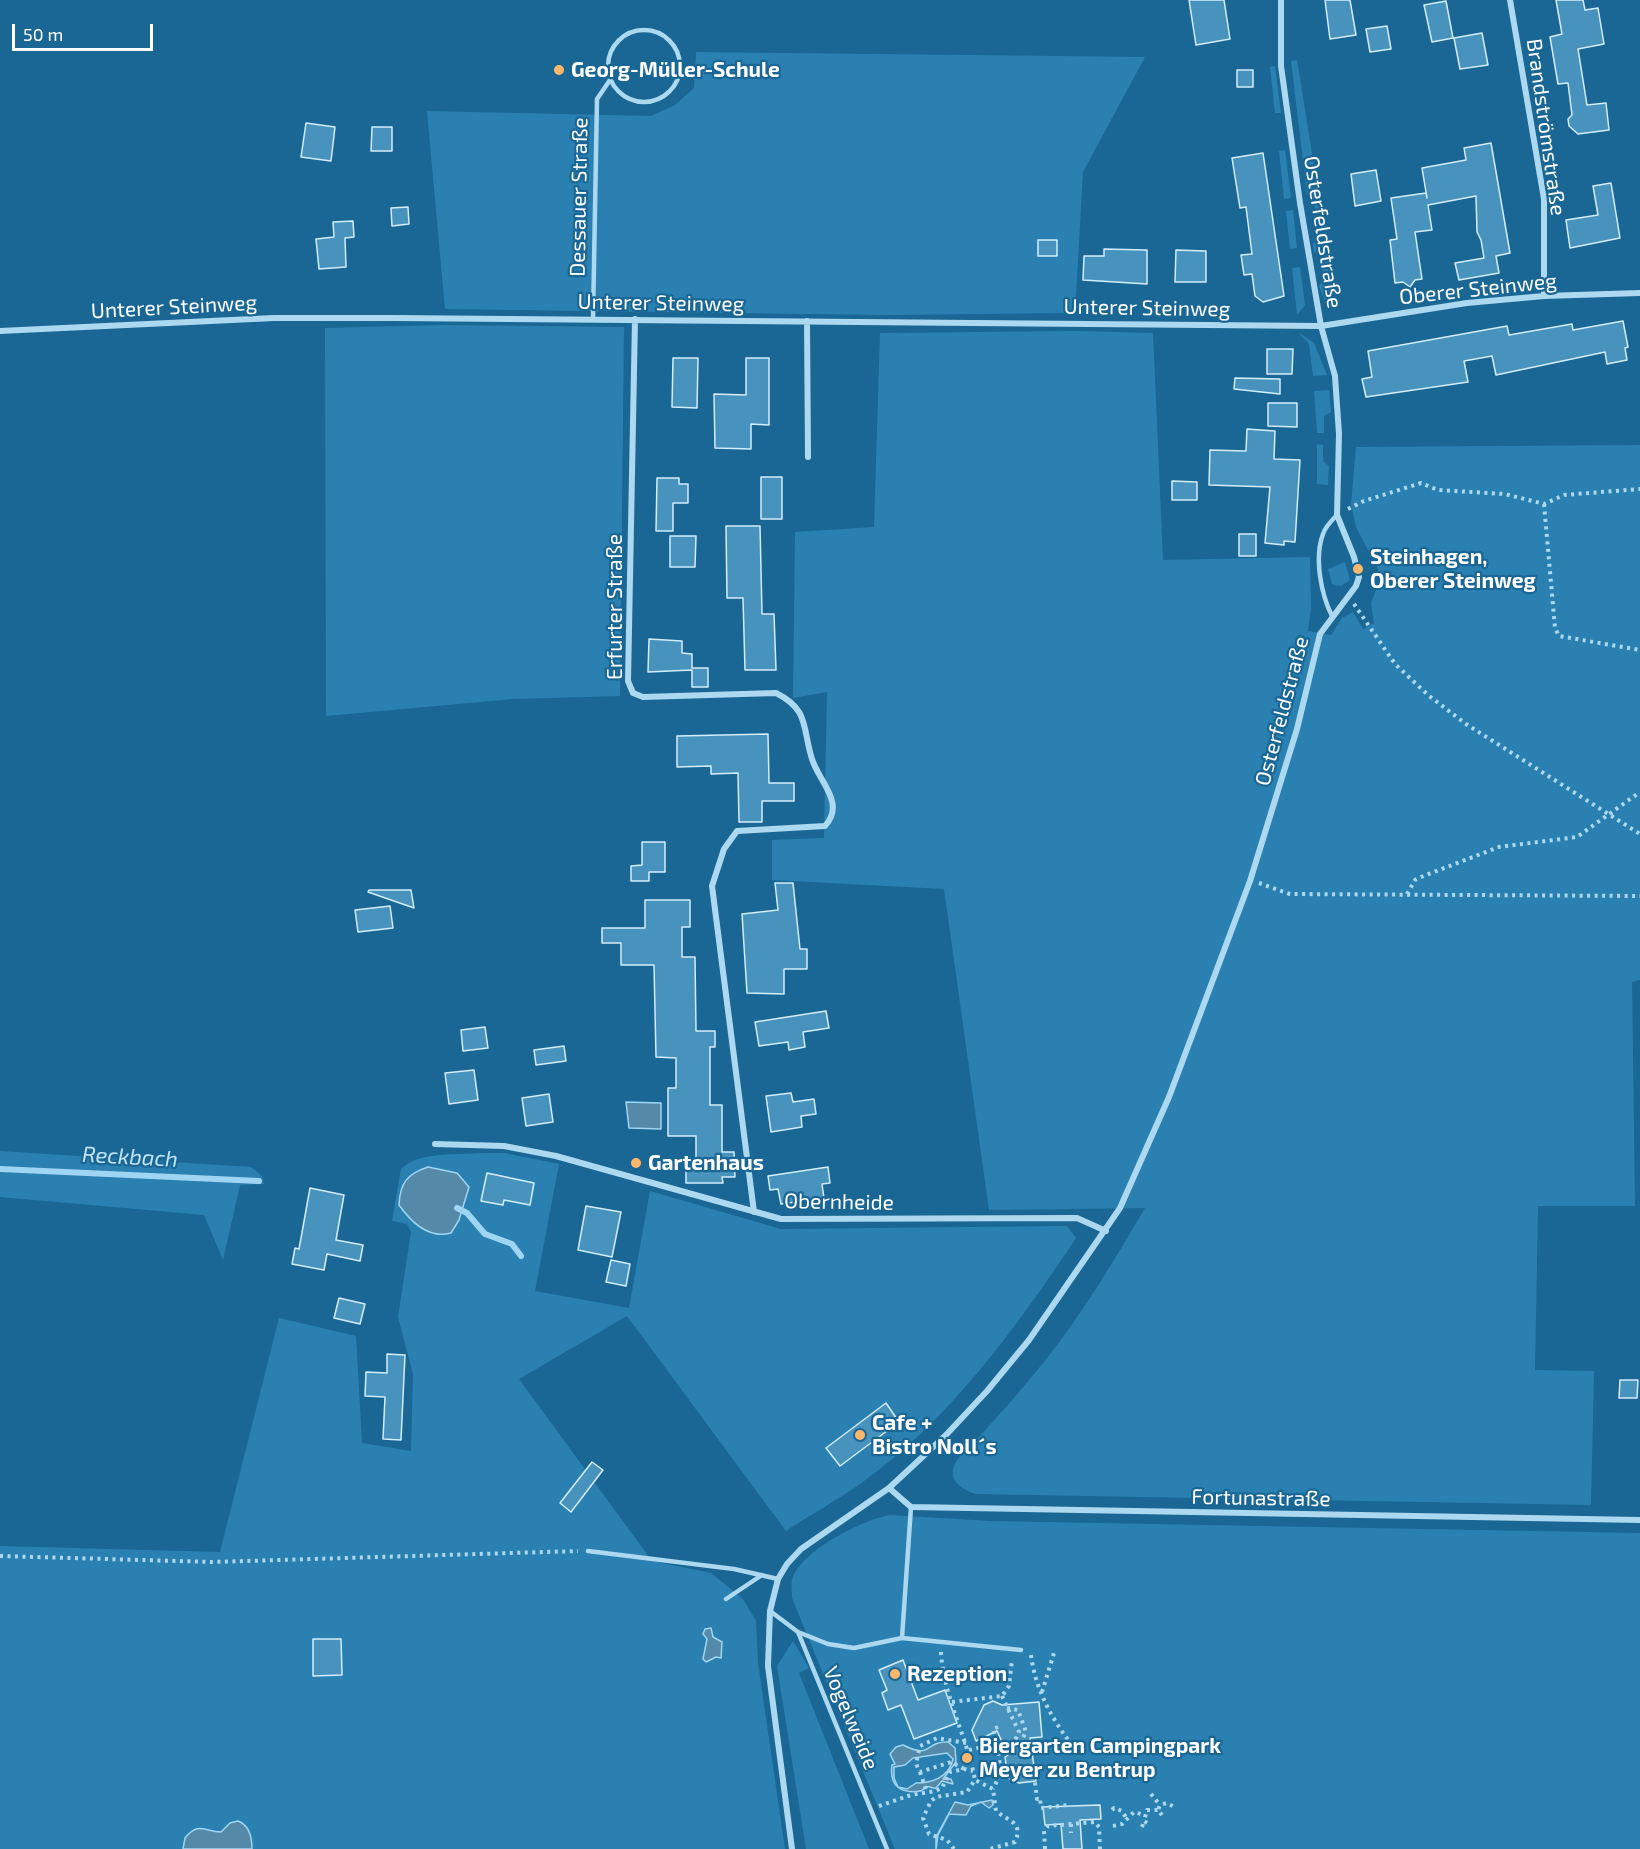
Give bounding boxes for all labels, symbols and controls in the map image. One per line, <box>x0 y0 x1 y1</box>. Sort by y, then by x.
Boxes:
scale bar <box>15 12 156 50</box>
text: 50 m <box>23 23 63 45</box>
street label: Brandströmstraße <box>1521 37 1571 217</box>
place label: Georg-Müller-Schule <box>571 57 780 83</box>
marker: Georg-Müller-Schule <box>552 63 566 77</box>
street label: Dessauer Straße <box>565 117 593 277</box>
street label: Osterfeldstraße <box>1299 154 1347 310</box>
street label: Oberer Steinweg <box>1398 268 1558 310</box>
street label: Unterer Steinweg <box>578 289 744 317</box>
street label: Unterer Steinweg <box>90 290 258 324</box>
street label: Unterer Steinweg <box>1064 294 1230 322</box>
street label: Erfurter Straße <box>602 534 628 680</box>
place label: Steinhagen, Oberer Steinweg <box>1370 544 1536 594</box>
marker: Steinhagen, Oberer Steinweg <box>1351 562 1365 576</box>
street label: Osterfeldstraße <box>1250 633 1314 789</box>
water label: Reckbach <box>81 1141 179 1173</box>
place label: Gartenhaus <box>648 1150 764 1176</box>
marker: Gartenhaus <box>629 1156 643 1170</box>
street label: Obernheide <box>784 1188 894 1216</box>
place label: Cafe + Bistro Noll´s <box>872 1410 997 1460</box>
marker: Cafe + Bistro Noll´s <box>853 1428 867 1442</box>
street label: Fortunastraße <box>1191 1484 1331 1512</box>
place label: Rezeption <box>907 1661 1007 1687</box>
street label: Vogelweide <box>818 1663 884 1773</box>
marker: Rezeption <box>888 1667 902 1681</box>
place label: Biergarten Campingpark Meyer zu Bentrup <box>979 1733 1221 1783</box>
marker: Biergarten Campingpark Meyer zu Bentrup <box>960 1751 974 1765</box>

